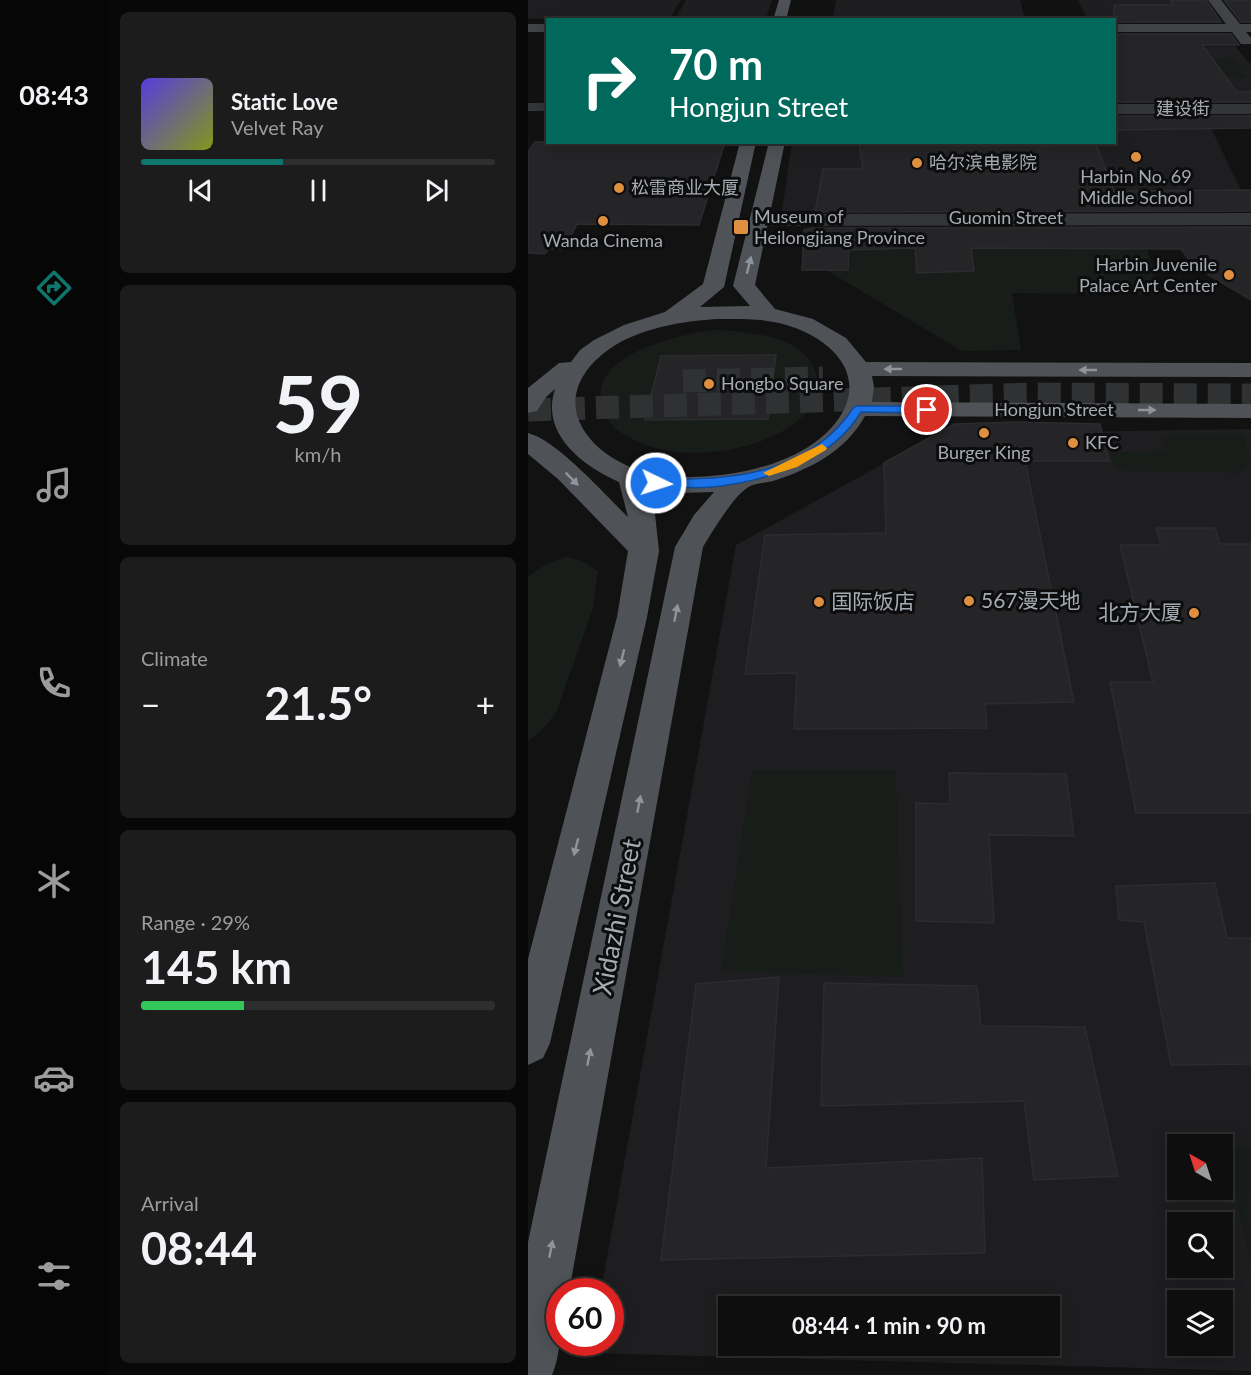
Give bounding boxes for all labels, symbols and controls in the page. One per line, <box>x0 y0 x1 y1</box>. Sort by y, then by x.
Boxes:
text: 70 m <box>669 39 763 89</box>
icon: right <box>570 42 648 120</box>
text: 08:43 <box>19 78 89 111</box>
text: Static Love <box>231 88 338 115</box>
text: Hongjun Street <box>669 90 848 123</box>
street label: 建设街 <box>1156 97 1210 119</box>
text: Velvet Ray <box>231 115 324 139</box>
marker: Harbin No. 69 Middle School <box>1129 150 1143 164</box>
place label: 哈尔滨电影院 <box>929 151 1037 173</box>
marker: 哈尔滨电影院 <box>910 156 924 170</box>
place label: Harbin No. 69 Middle School <box>1080 165 1192 208</box>
icon: previous <box>184 174 217 207</box>
icon: pause <box>302 174 335 207</box>
icon: next <box>420 174 453 207</box>
place label: 松雷商业大厦 <box>631 176 739 198</box>
marker: 松雷商业大厦 <box>612 181 626 195</box>
place label: Museum of Heilongjiang Province <box>754 205 925 248</box>
street label: Guomin Street <box>949 206 1064 228</box>
marker: Wanda Cinema <box>596 214 610 228</box>
marker: Museum of Heilongjiang Province <box>732 218 750 236</box>
place label: Wanda Cinema <box>543 229 663 251</box>
place label: Harbin Juvenile Palace Art Center <box>1079 253 1217 296</box>
one-way arrow <box>744 256 754 275</box>
icon: directions <box>33 267 75 309</box>
marker: Harbin Juvenile Palace Art Center <box>1222 268 1236 282</box>
text: 59 <box>273 356 363 450</box>
one-way arrow <box>883 364 902 374</box>
one-way arrow <box>1078 365 1097 375</box>
place label: Hongbo Square <box>721 372 843 394</box>
marker: Hongbo Square <box>702 377 716 391</box>
pin <box>901 384 952 435</box>
icon: arrive <box>910 393 943 426</box>
street label: Hongjun Street <box>994 398 1114 420</box>
one-way arrow <box>1137 405 1156 415</box>
marker: Burger King <box>977 426 991 440</box>
place label: KFC <box>1085 431 1119 453</box>
marker: KFC <box>1066 436 1080 450</box>
place label: Burger King <box>938 441 1030 463</box>
text: km/h <box>295 442 341 466</box>
position arrow <box>624 451 688 515</box>
icon: music <box>33 464 75 506</box>
one-way arrow <box>565 472 580 486</box>
place label: 567漫天地 <box>981 587 1081 612</box>
place label: 国际饭店 <box>831 588 915 613</box>
marker: 567漫天地 <box>962 594 976 608</box>
marker: 国际饭店 <box>812 595 826 609</box>
place label: 北方大厦 <box>1098 599 1182 624</box>
one-way arrow <box>672 603 681 622</box>
marker: 北方大厦 <box>1187 606 1201 620</box>
text: Climate <box>141 646 208 670</box>
one-way arrow <box>617 648 627 667</box>
icon: phone <box>33 662 75 704</box>
text: 21.5° <box>264 676 372 730</box>
text: − <box>141 684 160 724</box>
text: + <box>476 684 495 724</box>
one-way arrow <box>635 794 644 813</box>
street label: Xidazhi Street <box>585 835 647 998</box>
one-way arrow <box>570 838 580 856</box>
icon: climate <box>33 860 75 902</box>
text: Range · 29% <box>141 910 250 934</box>
text: 145 km <box>141 940 292 994</box>
one-way arrow <box>585 1048 594 1067</box>
icon: car <box>33 1057 75 1099</box>
north arrow <box>1167 1134 1233 1200</box>
map controls <box>1167 1134 1233 1356</box>
text: Arrival <box>141 1191 199 1215</box>
button: search <box>1167 1212 1233 1278</box>
text: 08:44 <box>141 1221 257 1275</box>
one-way arrow <box>547 1239 556 1258</box>
icon: filters <box>33 1255 75 1297</box>
speed limit sign: 60 <box>546 1278 624 1356</box>
button: layers <box>1167 1290 1233 1356</box>
text: 08:44 · 1 min · 90 m <box>792 1312 986 1339</box>

